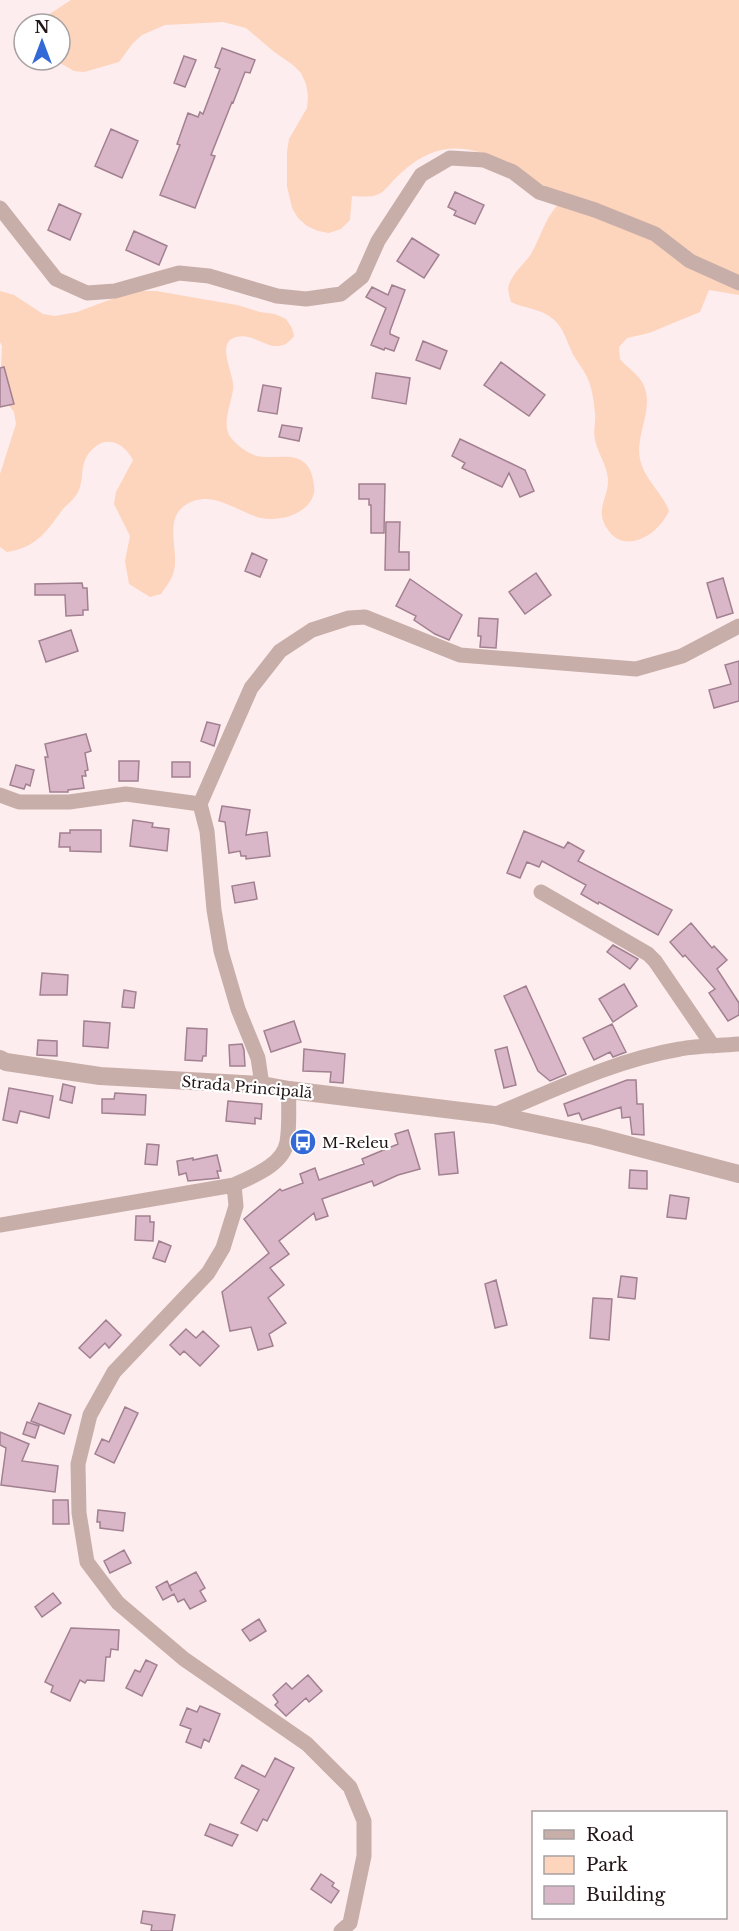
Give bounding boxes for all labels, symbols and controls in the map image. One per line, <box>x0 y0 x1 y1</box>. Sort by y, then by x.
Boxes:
north arrow <box>12 12 72 72</box>
text: N <box>34 17 50 37</box>
street label: Strada Principală <box>181 1072 314 1102</box>
bus stop icon: M-Releu <box>288 1127 318 1157</box>
place label: M-Releu <box>322 1133 389 1152</box>
legend <box>532 1811 727 1919</box>
text: Road <box>586 1824 634 1846</box>
text: Park <box>586 1854 628 1876</box>
text: Building <box>586 1884 665 1906</box>

